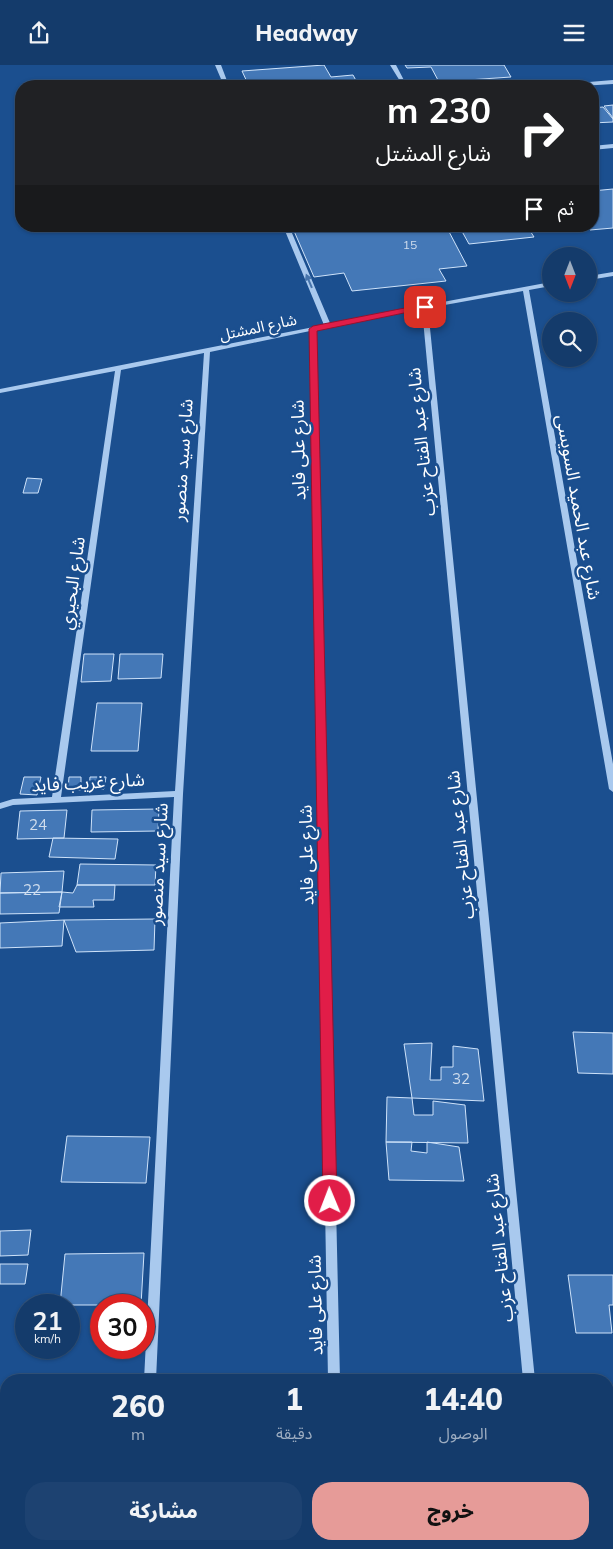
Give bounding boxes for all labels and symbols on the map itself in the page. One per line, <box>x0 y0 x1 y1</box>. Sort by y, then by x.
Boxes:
house number: 15 <box>403 237 417 252</box>
north arrow <box>542 247 598 303</box>
one-way arrow <box>305 274 313 288</box>
pin <box>404 286 446 328</box>
street label: شارع المشتل <box>218 309 299 347</box>
street label: شارع عبد الفتاح عزب <box>402 366 443 517</box>
street label: شارع سيد منصور <box>166 398 201 523</box>
street label: شارع على فايد <box>286 400 313 500</box>
street label: شارع عبد الحميد السويسى <box>548 413 607 602</box>
street label: شارع البحيري <box>54 535 93 632</box>
street label: شارع غريب فايد <box>31 768 145 799</box>
street label: شارع عبد الفتاح عزب <box>441 769 482 920</box>
street label: شارع سيد منصور <box>143 802 176 927</box>
street label: شارع على فايد <box>294 805 321 905</box>
house number: 24 <box>29 815 47 834</box>
house number: 22 <box>23 880 41 899</box>
house number: 32 <box>452 1069 470 1088</box>
street label: شارع عبد الفتاح عزب <box>480 1172 521 1323</box>
position arrow <box>303 1174 355 1226</box>
street label: شارع على فايد <box>303 1255 330 1355</box>
speed limit sign: 30 <box>90 1294 155 1359</box>

